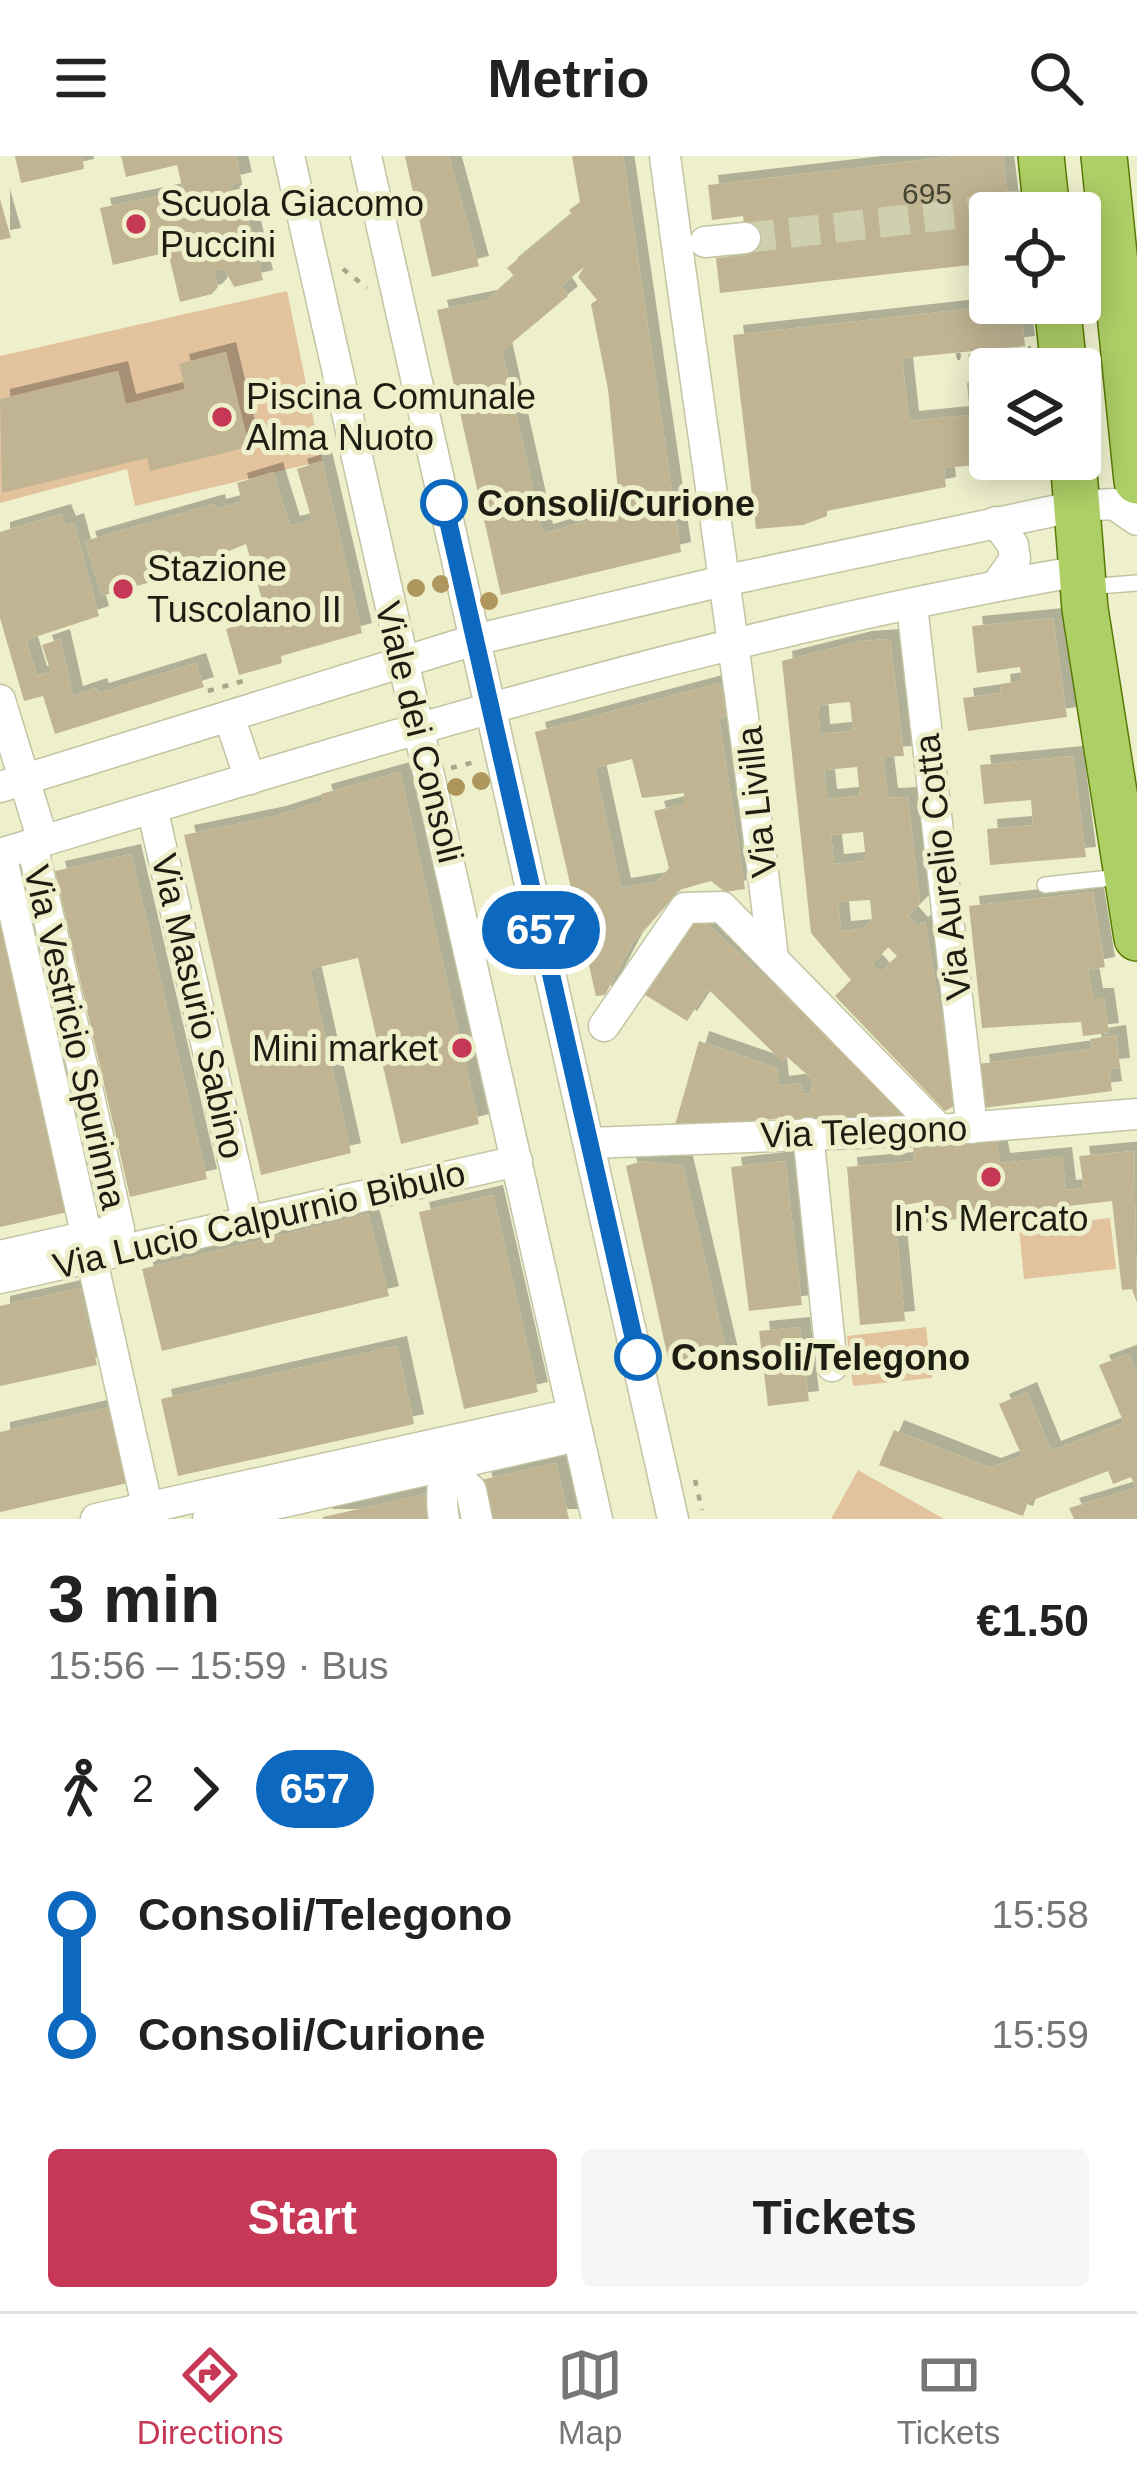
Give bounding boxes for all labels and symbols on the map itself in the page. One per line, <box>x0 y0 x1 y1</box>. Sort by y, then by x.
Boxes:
house number: 695 <box>902 177 952 210</box>
place label: Scuola Giacomo Puccini <box>160 183 424 265</box>
marker: Scuola Giacomo Puccini <box>123 211 149 237</box>
place label: Piscina Comunale Alma Nuoto <box>246 376 536 458</box>
marker: Piscina Comunale Alma Nuoto <box>209 404 235 430</box>
marker: Consoli/Curione <box>422 481 466 525</box>
place label: Consoli/Curione <box>477 483 755 524</box>
place label: Stazione Tuscolano II <box>147 548 342 630</box>
marker: Stazione Tuscolano II <box>110 576 136 602</box>
street label: Viale dei Consoli <box>367 597 472 867</box>
street label: Via Livilla <box>728 724 785 879</box>
street label: Via Aurelio Cotta <box>906 731 979 1002</box>
street label: Via Masurio Sabino <box>143 850 254 1162</box>
street label: Via Vestricio Spurinna <box>16 861 135 1214</box>
line badge: 657 <box>472 891 610 969</box>
place label: Mini market <box>252 1028 438 1069</box>
marker: Mini market <box>449 1035 475 1061</box>
street label: Via Telegono <box>760 1107 968 1156</box>
street label: Via Lucio Calpurnio Bibulo <box>49 1152 469 1287</box>
marker: In's Mercato <box>978 1164 1004 1190</box>
place label: In's Mercato <box>894 1198 1088 1239</box>
marker: Consoli/Telegono <box>616 1335 660 1379</box>
place label: Consoli/Telegono <box>671 1337 970 1378</box>

